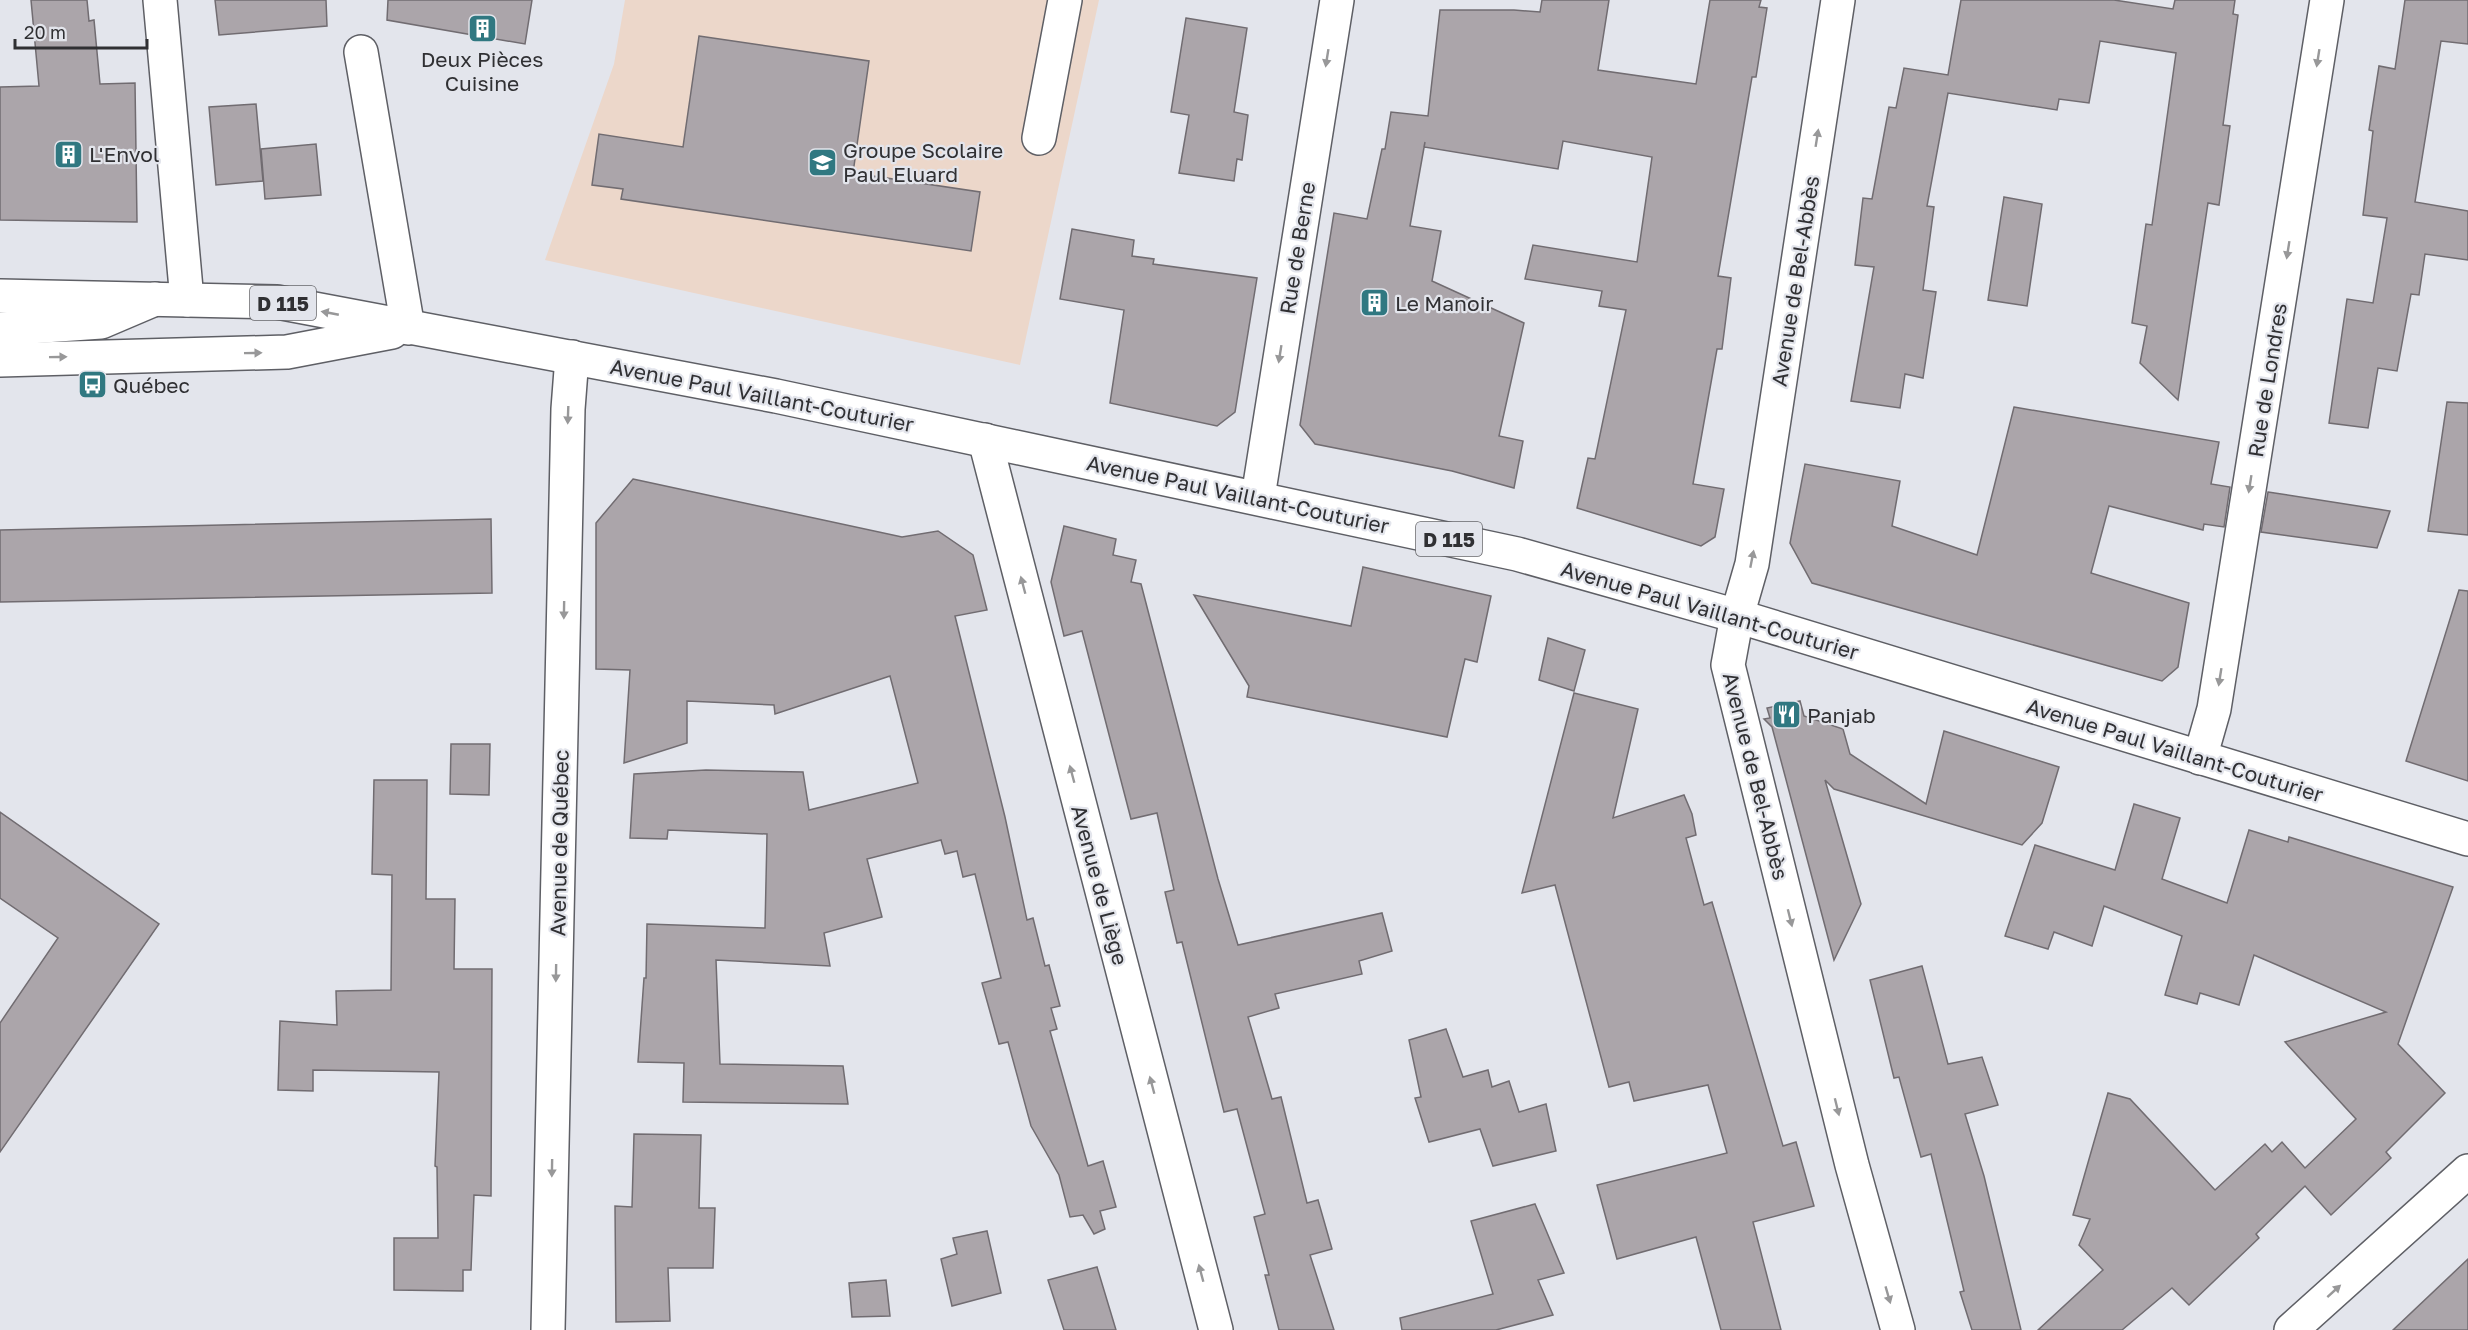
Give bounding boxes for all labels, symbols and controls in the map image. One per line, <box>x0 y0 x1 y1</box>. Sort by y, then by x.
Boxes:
scale bar <box>15 12 147 50</box>
building icon: Deux Pièces Cuisine <box>466 12 498 44</box>
text: 20 m <box>24 21 66 43</box>
place label: Deux Pièces Cuisine <box>421 46 543 96</box>
one-way arrow <box>1323 48 1332 67</box>
one-way arrow <box>2314 48 2323 67</box>
one-way arrow <box>1813 129 1822 148</box>
place label: Groupe Scolaire Paul Eluard <box>843 137 1003 187</box>
building icon: L'Envol <box>52 138 84 170</box>
place label: L'Envol <box>89 141 159 167</box>
school or university icon: Groupe Scolaire Paul Eluard <box>806 146 838 178</box>
street label: Avenue de Bel-Abbès <box>1765 174 1825 388</box>
street label: Rue de Berne <box>1274 180 1320 316</box>
one-way arrow <box>2283 241 2292 260</box>
road number: D 115 <box>250 286 316 320</box>
building icon: Le Manoir <box>1358 287 1390 319</box>
place label: Le Manoir <box>1395 290 1493 316</box>
street label: Rue de Londres <box>2242 301 2292 459</box>
one-way arrow <box>320 308 339 317</box>
one-way arrow <box>1275 345 1284 364</box>
one-way arrow <box>244 348 263 358</box>
one-way arrow <box>49 352 68 362</box>
street label: Avenue Paul Vaillant-Couturier <box>608 353 916 437</box>
bus stop icon: Québec <box>76 369 108 401</box>
place label: Québec <box>113 372 190 398</box>
one-way arrow <box>563 405 573 424</box>
street label: Avenue Paul Vaillant-Couturier <box>1084 449 1392 539</box>
one-way arrow <box>2246 475 2255 494</box>
road number: D 115 <box>1416 522 1482 556</box>
one-way arrow <box>1748 550 1757 569</box>
street label: Avenue Paul Vaillant-Couturier <box>1558 555 1862 665</box>
one-way arrow <box>1017 576 1027 594</box>
one-way arrow <box>559 600 568 619</box>
one-way arrow <box>2215 668 2224 687</box>
street label: Avenue de Bel-Abbès <box>1718 669 1794 883</box>
street label: Avenue Paul Vaillant-Couturier <box>2024 692 2326 808</box>
restaurant icon: Panjab <box>1770 699 1802 731</box>
place label: Panjab <box>1807 702 1876 728</box>
street label: Avenue de Québec <box>544 749 574 937</box>
one-way arrow <box>1066 765 1076 783</box>
street label: Avenue de Liège <box>1066 802 1134 968</box>
one-way arrow <box>1786 909 1796 927</box>
one-way arrow <box>551 963 561 982</box>
one-way arrow <box>1147 1075 1157 1094</box>
one-way arrow <box>1833 1098 1843 1116</box>
one-way arrow <box>547 1158 557 1177</box>
one-way arrow <box>1196 1264 1206 1283</box>
one-way arrow <box>2327 1284 2342 1298</box>
one-way arrow <box>1884 1286 1894 1304</box>

